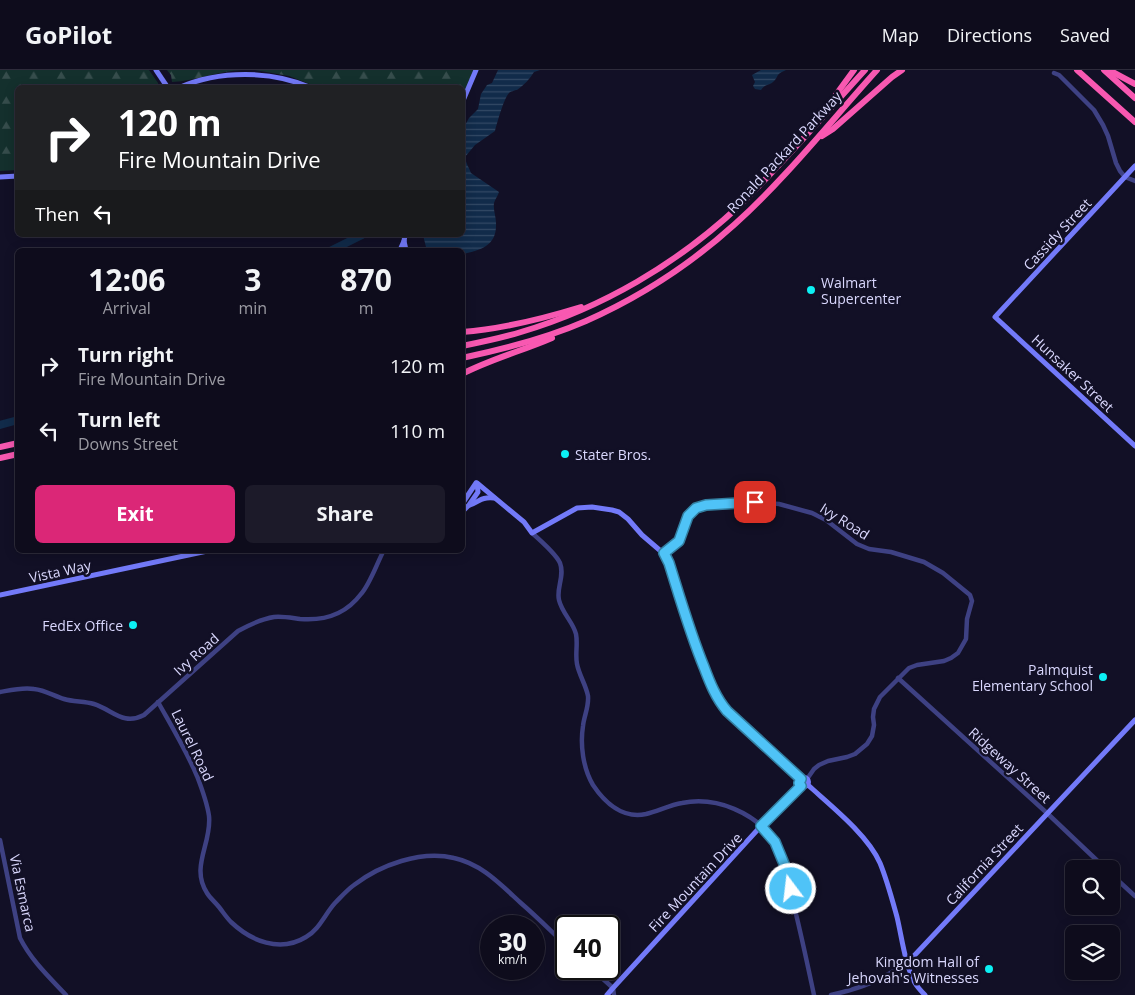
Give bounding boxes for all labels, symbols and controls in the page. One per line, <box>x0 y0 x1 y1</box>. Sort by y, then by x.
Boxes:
text: GoPilot <box>25 18 112 51</box>
text: Map <box>882 23 919 47</box>
text: Directions <box>947 23 1032 47</box>
text: Saved <box>1060 23 1110 47</box>
street label: Ronald Packard Parkway <box>722 86 846 217</box>
text: 120 m <box>118 99 222 146</box>
icon: right <box>35 105 100 170</box>
text: Fire Mountain Drive <box>118 144 321 174</box>
street label: Cassidy Street <box>1019 194 1095 274</box>
icon: left <box>89 200 117 228</box>
text: Then <box>35 201 79 227</box>
text: 12:06 <box>88 259 165 300</box>
text: 3 <box>244 259 261 300</box>
text: 870 <box>340 259 392 300</box>
place label: Walmart Supercenter <box>821 273 901 308</box>
marker: Walmart Supercenter <box>805 284 817 296</box>
text: Arrival <box>103 297 151 319</box>
text: min <box>239 297 267 319</box>
text: m <box>359 297 374 319</box>
street label: Hunsaker Street <box>1028 330 1118 416</box>
text: Turn right <box>78 342 173 368</box>
icon: right <box>35 352 63 380</box>
text: 120 m <box>390 353 445 379</box>
text: Fire Mountain Drive <box>78 368 225 390</box>
text: Turn left <box>78 407 160 433</box>
icon: left <box>35 417 63 445</box>
text: 110 m <box>390 418 445 444</box>
text: Downs Street <box>78 433 178 455</box>
place label: Stater Bros. <box>575 445 651 464</box>
marker: Stater Bros. <box>559 448 571 460</box>
pin <box>734 481 776 523</box>
button: Exit <box>35 485 235 543</box>
button: Share <box>245 485 445 543</box>
icon: arrive <box>741 488 769 516</box>
street label: Ivy Road <box>817 498 873 544</box>
street label: Vista Way <box>27 555 94 587</box>
place label: FedEx Office <box>42 616 123 635</box>
marker: FedEx Office <box>127 619 139 631</box>
street label: Ivy Road <box>169 629 223 679</box>
place label: Palmquist Elementary School <box>972 660 1093 695</box>
marker: Palmquist Elementary School <box>1097 671 1109 683</box>
street label: Laurel Road <box>167 706 219 784</box>
street label: Ridgeway Street <box>965 723 1055 807</box>
street label: California Street <box>941 819 1027 909</box>
street label: Fire Mountain Drive <box>644 828 746 936</box>
street label: Via Esmarca <box>6 853 40 933</box>
map controls <box>1065 860 1120 980</box>
button: search <box>1065 860 1120 915</box>
position arrow <box>764 862 816 914</box>
speed limit sign: 40 <box>555 915 620 980</box>
text: 30 <box>498 924 527 958</box>
button: layers <box>1065 925 1120 980</box>
text: km/h <box>498 951 527 968</box>
place label: Kingdom Hall of Jehovah's Witnesses <box>846 952 980 987</box>
marker: Kingdom Hall of Jehovah's Witnesses <box>983 963 995 975</box>

